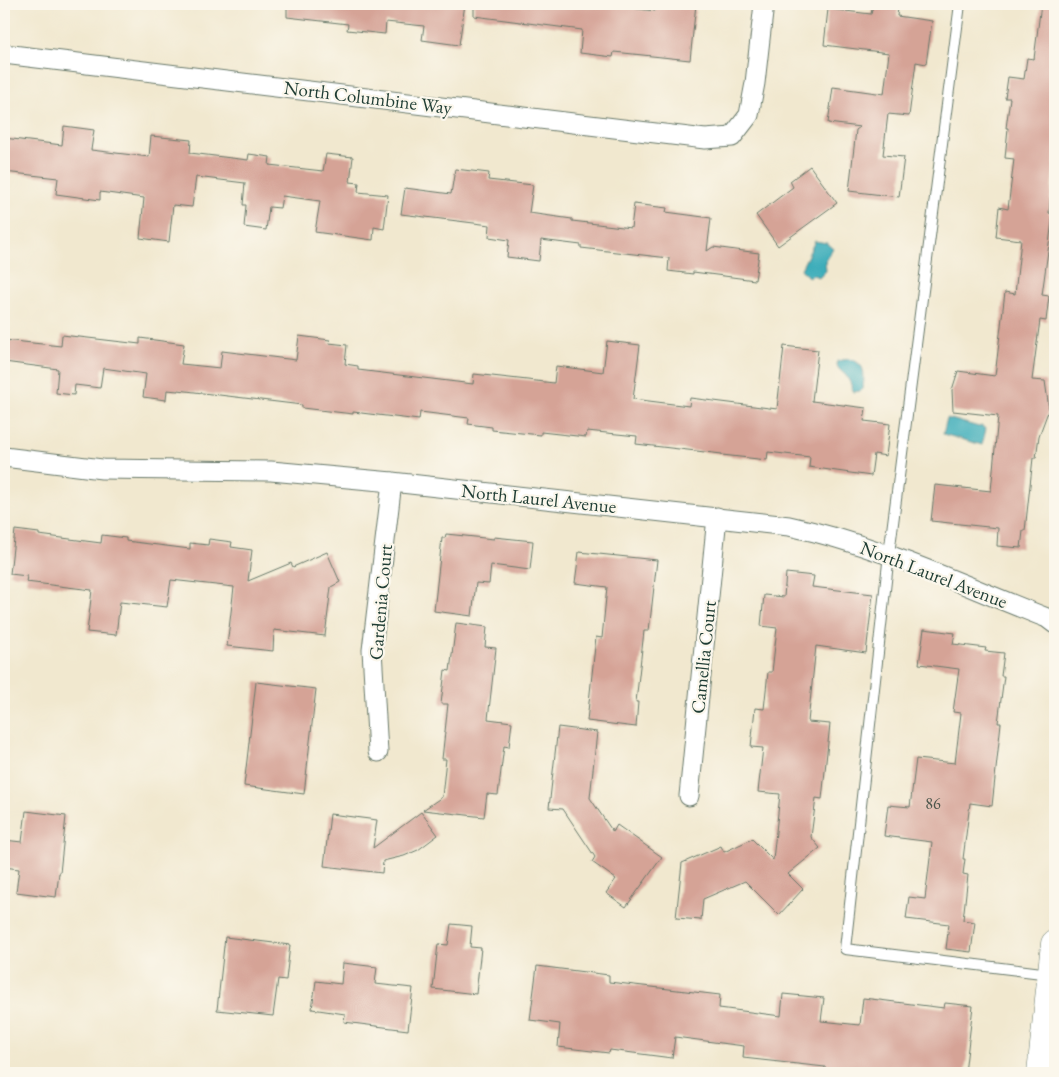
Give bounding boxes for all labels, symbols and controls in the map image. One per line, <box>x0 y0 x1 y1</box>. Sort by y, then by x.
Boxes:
street label: North Columbine Way <box>282 75 454 120</box>
street label: North Laurel Avenue <box>460 478 618 519</box>
street label: North Laurel Avenue <box>857 535 1011 614</box>
street label: Gardenia Court <box>363 543 398 661</box>
street label: Camellia Court <box>685 599 722 715</box>
house number: 86 <box>925 793 941 814</box>

